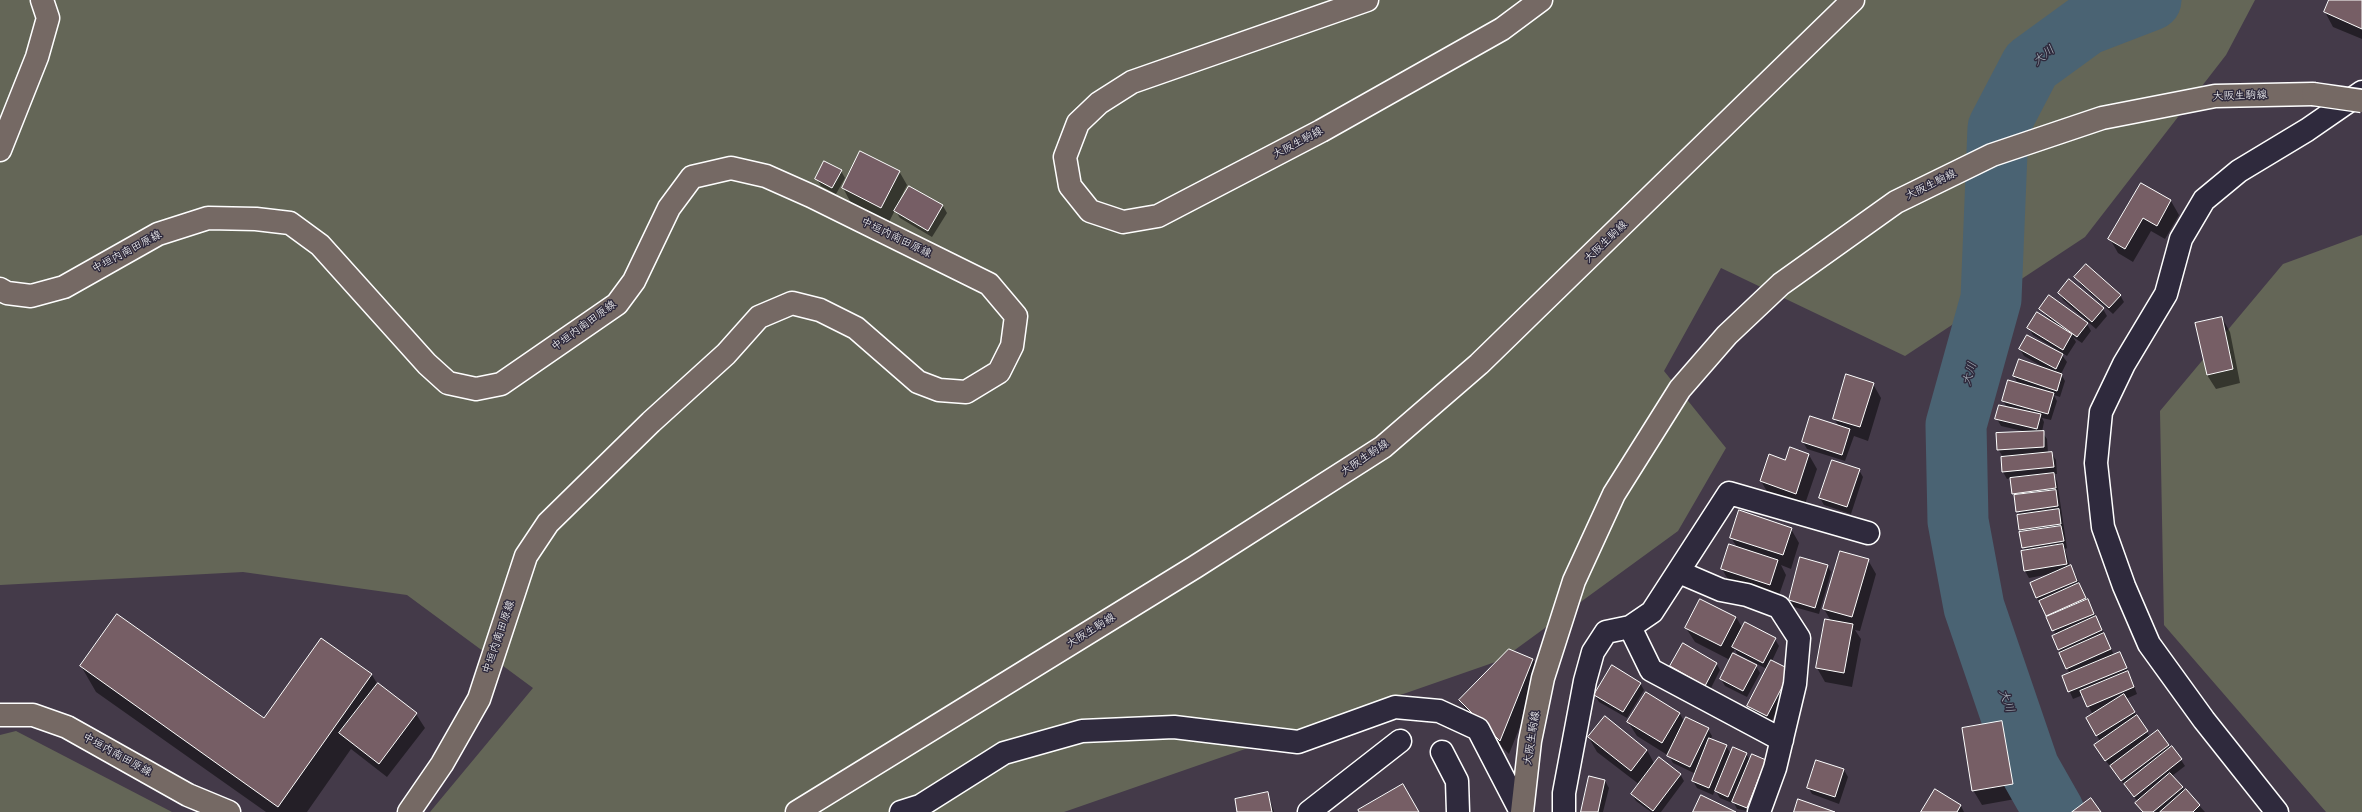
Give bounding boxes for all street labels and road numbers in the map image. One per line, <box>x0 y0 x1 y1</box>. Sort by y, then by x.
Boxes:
street label: 大阪生駒線 <box>2212 88 2268 104</box>
street label: 大阪生駒線 <box>1271 124 1325 162</box>
street label: 大阪生駒線 <box>1903 167 1959 203</box>
street label: 中垣内南田原線 <box>859 215 933 261</box>
street label: 大阪生駒線 <box>1582 218 1630 266</box>
street label: 中垣内南田原線 <box>90 228 164 276</box>
street label: 中垣内南田原線 <box>549 298 619 354</box>
street label: 大阪生駒線 <box>1339 437 1391 479</box>
street label: 中垣内南田原線 <box>480 598 518 676</box>
street label: 大阪生駒線 <box>1064 611 1118 651</box>
street label: 大阪生駒線 <box>1521 710 1543 766</box>
street label: 中垣内南田原線 <box>80 731 154 779</box>

